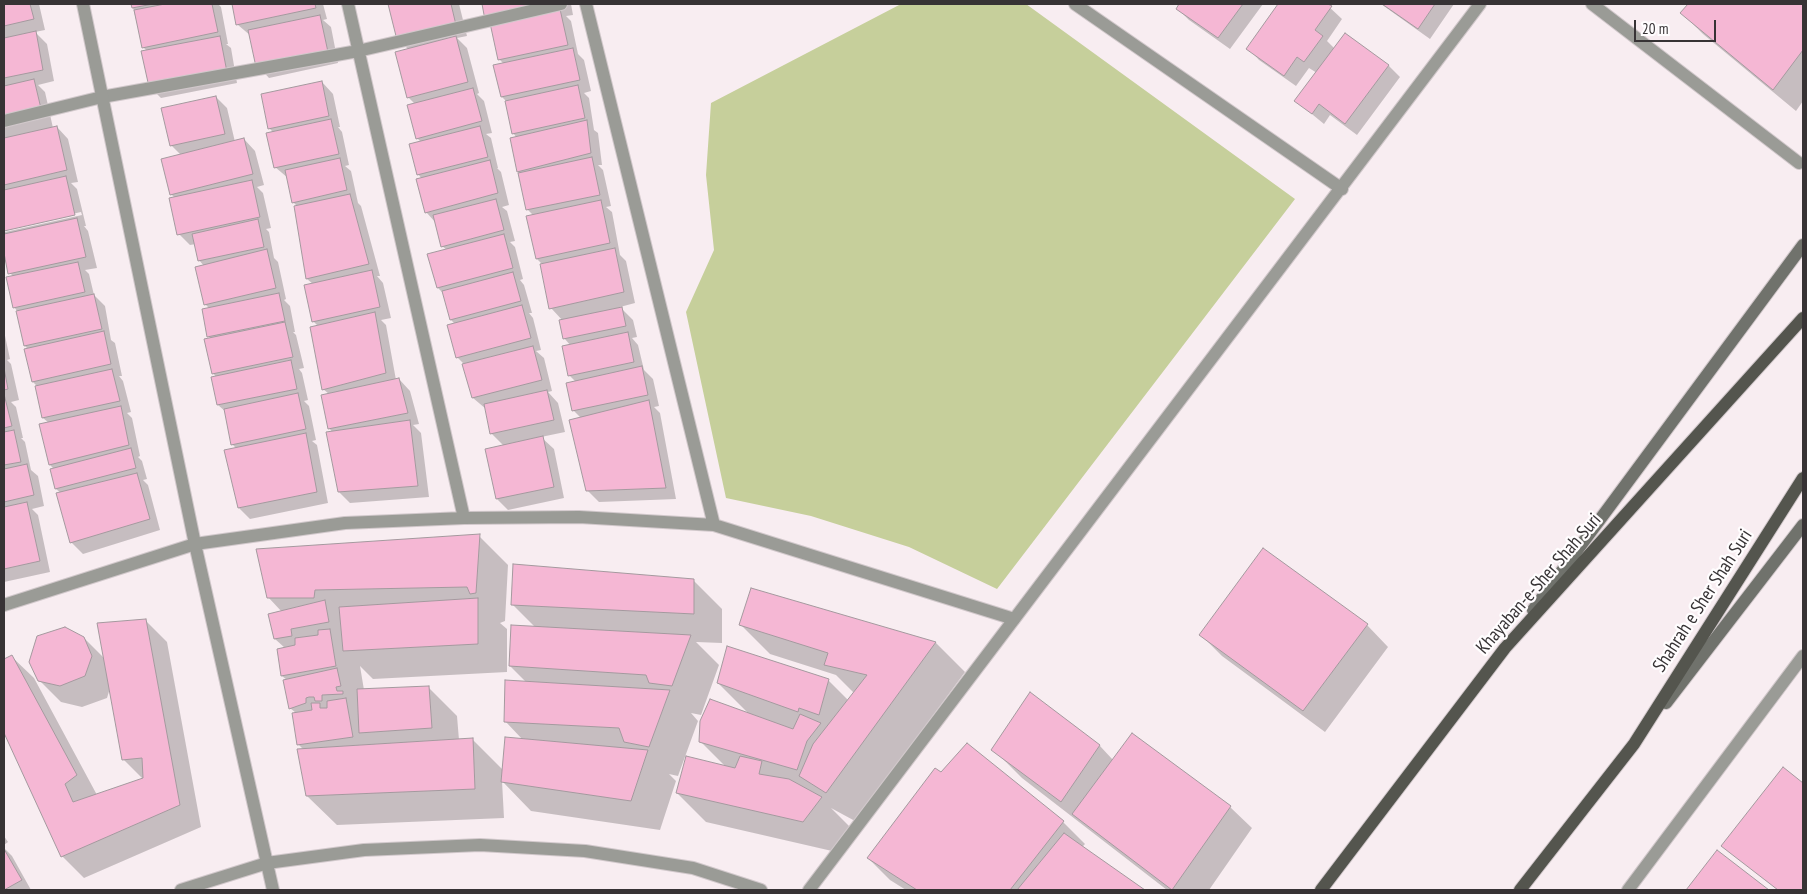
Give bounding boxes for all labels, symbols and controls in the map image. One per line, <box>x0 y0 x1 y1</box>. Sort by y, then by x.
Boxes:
scale bar <box>1637 10 1720 42</box>
text: 20 m <box>1642 19 1668 38</box>
street label: Khayaban-e-Sher Shah Suri <box>1472 509 1606 659</box>
street label: Shahrah e Sher Shah Suri <box>1648 525 1758 677</box>

